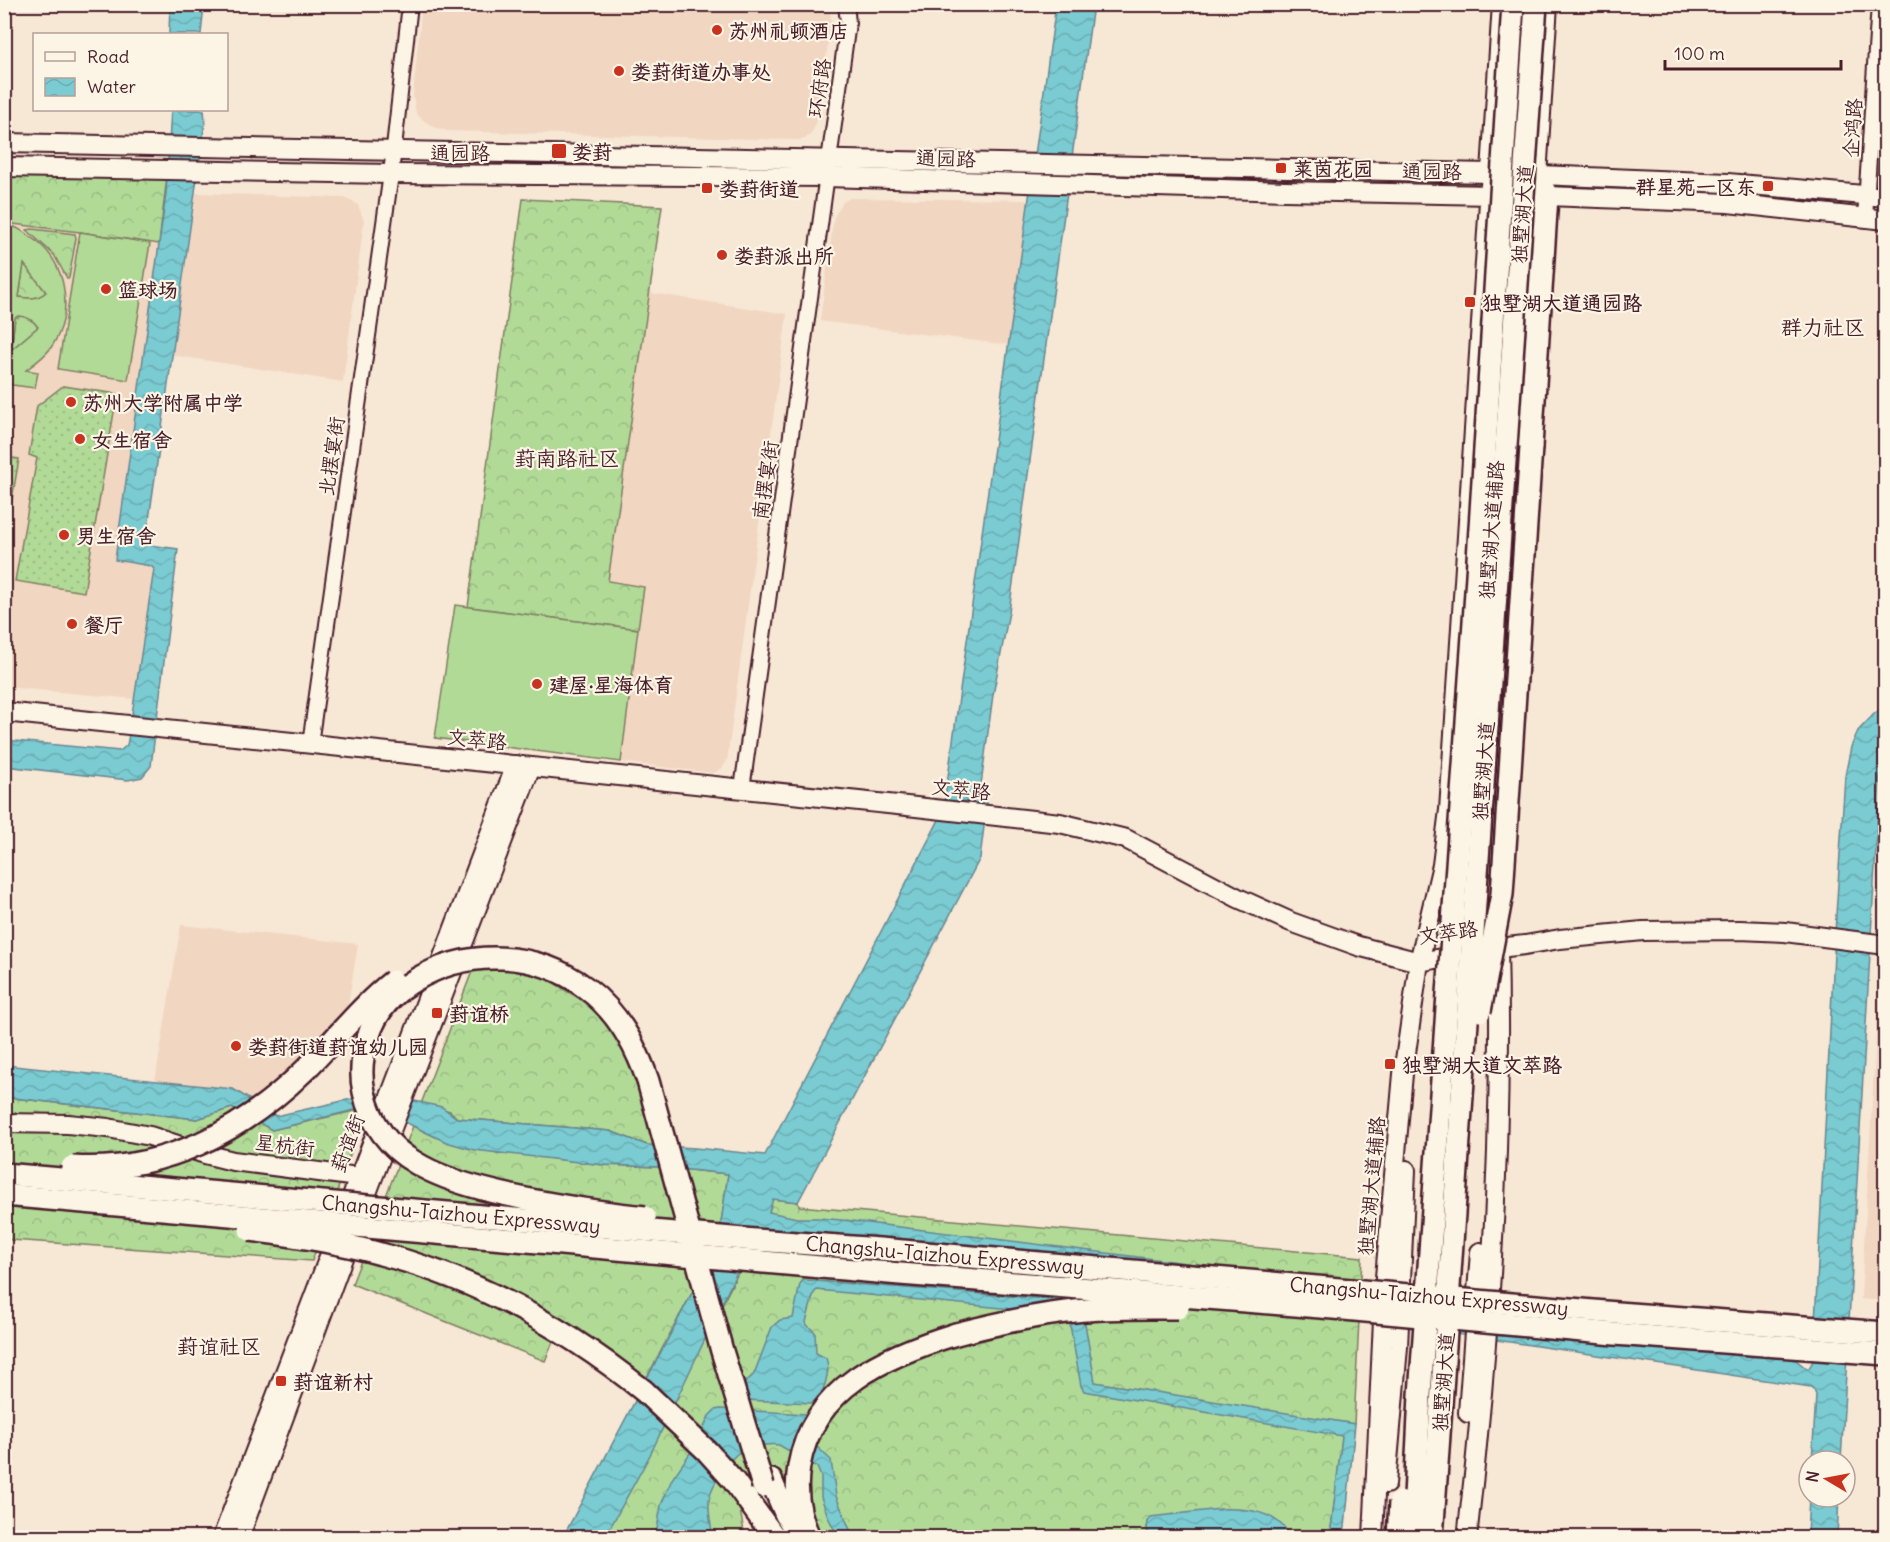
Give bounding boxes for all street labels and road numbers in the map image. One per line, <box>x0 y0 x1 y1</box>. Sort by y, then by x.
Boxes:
street label: 环府路 <box>802 56 836 119</box>
street label: 企鸿路 <box>1837 96 1867 159</box>
street label: 通园路 <box>430 140 491 165</box>
street label: 通园路 <box>916 144 977 172</box>
street label: 通园路 <box>1402 158 1463 184</box>
street label: 独墅湖大道 <box>1506 163 1538 265</box>
street label: 北摆宴街 <box>313 415 349 497</box>
street label: 南摆宴街 <box>747 439 783 521</box>
street label: 独墅湖大道辅路 <box>1474 458 1508 601</box>
street label: 独墅湖大道 <box>1467 720 1499 822</box>
street label: 文萃路 <box>446 723 509 755</box>
street label: 文萃路 <box>930 773 993 805</box>
street label: 文萃路 <box>1417 915 1480 949</box>
street label: 葑谊街 <box>325 1111 369 1175</box>
street label: 独墅湖大道辅路 <box>1352 1114 1390 1257</box>
street label: 星杭街 <box>254 1129 316 1161</box>
street label: Changshu-Taizhou Expressway <box>320 1189 602 1239</box>
street label: Changshu-Taizhou Expressway <box>804 1230 1086 1280</box>
street label: Changshu-Taizhou Expressway <box>1288 1271 1570 1321</box>
street label: 独墅湖大道 <box>1427 1331 1459 1433</box>

